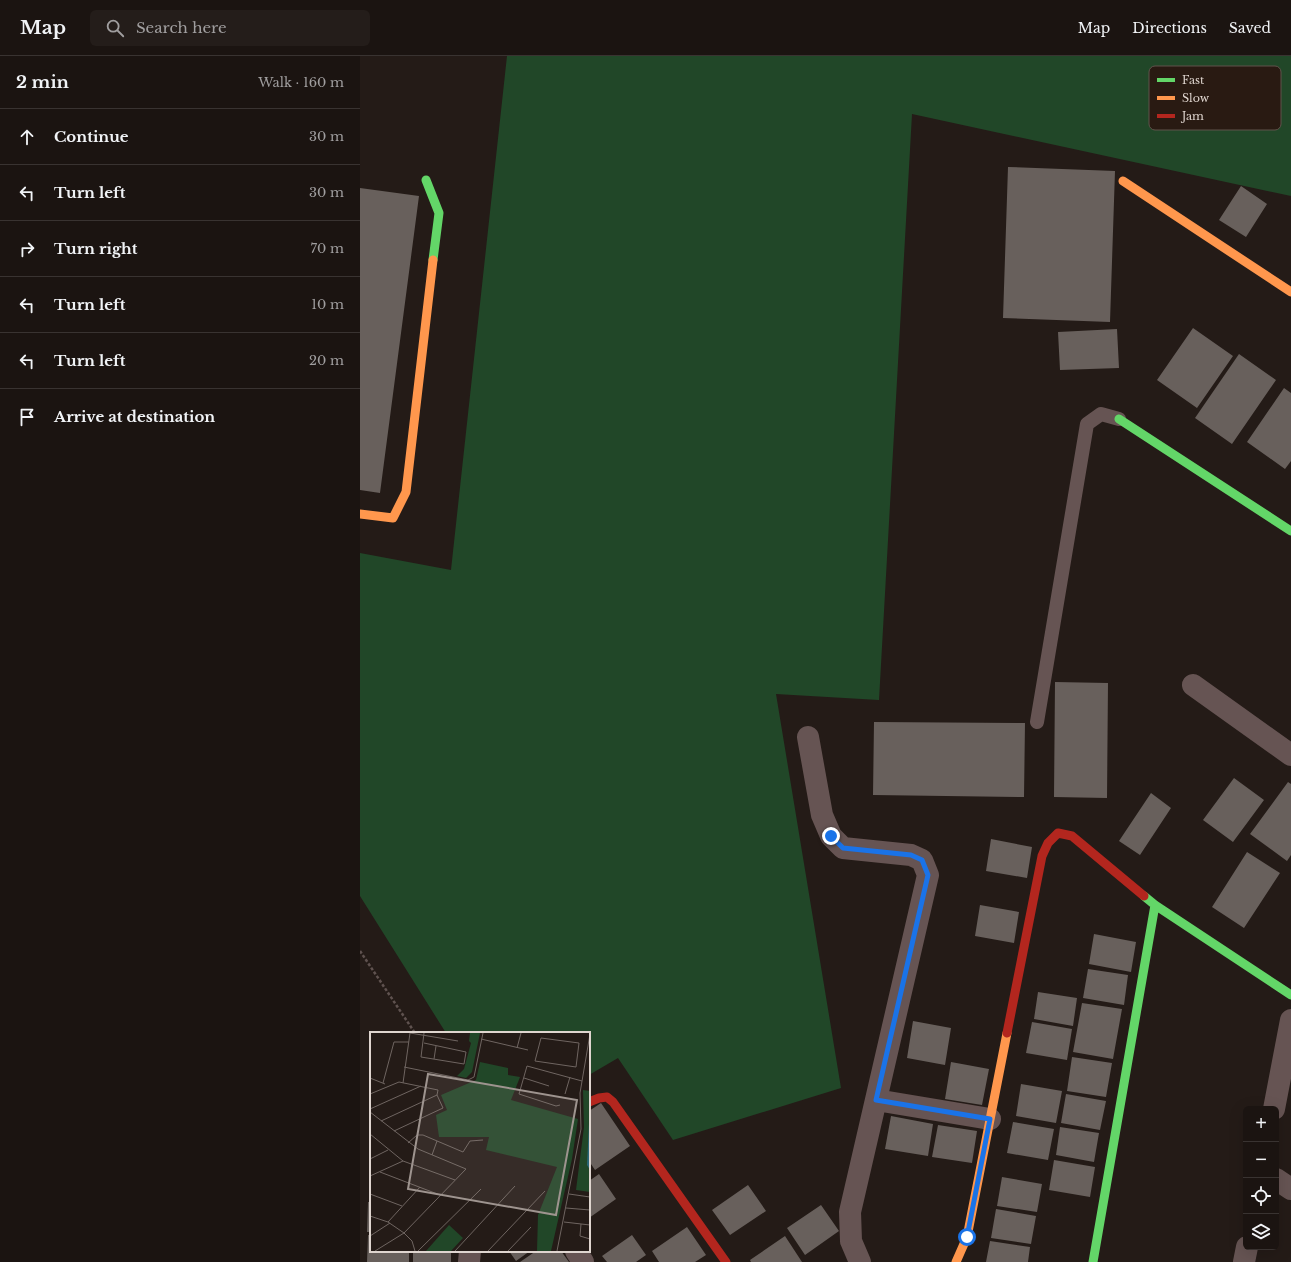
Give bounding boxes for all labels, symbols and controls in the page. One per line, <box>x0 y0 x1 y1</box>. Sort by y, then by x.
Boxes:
search box <box>90 10 370 46</box>
text: Map <box>20 16 66 39</box>
icon: search <box>104 17 126 39</box>
text: Search here <box>136 18 227 37</box>
text: Map <box>1078 19 1110 37</box>
text: Directions <box>1132 19 1207 37</box>
text: Saved <box>1229 19 1271 37</box>
legend <box>1149 66 1281 130</box>
text: 2 min <box>16 72 69 93</box>
text: Fast <box>1182 73 1205 87</box>
text: Walk · 160 m <box>258 74 344 91</box>
text: Slow <box>1182 91 1210 105</box>
text: Jam <box>1180 109 1204 123</box>
icon: ahead <box>16 126 38 148</box>
text: Continue <box>54 127 129 146</box>
text: 30 m <box>309 128 344 145</box>
icon: left <box>16 182 38 204</box>
text: Turn left <box>54 183 125 202</box>
text: 30 m <box>309 184 344 201</box>
icon: right <box>16 238 38 260</box>
text: Turn right <box>54 239 137 258</box>
text: 70 m <box>311 240 344 257</box>
icon: left <box>16 294 38 316</box>
text: Turn left <box>54 295 125 314</box>
text: 10 m <box>311 296 344 313</box>
icon: left <box>16 350 38 372</box>
text: Turn left <box>54 351 125 370</box>
text: 20 m <box>309 352 344 369</box>
icon: arrive <box>16 406 38 428</box>
text: Arrive at destination <box>54 407 215 426</box>
route end <box>822 827 840 845</box>
inset map <box>370 1032 590 1252</box>
map controls <box>1243 1106 1279 1250</box>
button: + <box>1243 1106 1279 1142</box>
button: − <box>1243 1142 1279 1178</box>
button: locate <box>1243 1178 1279 1214</box>
button: layers <box>1243 1214 1279 1250</box>
route start <box>958 1228 976 1246</box>

